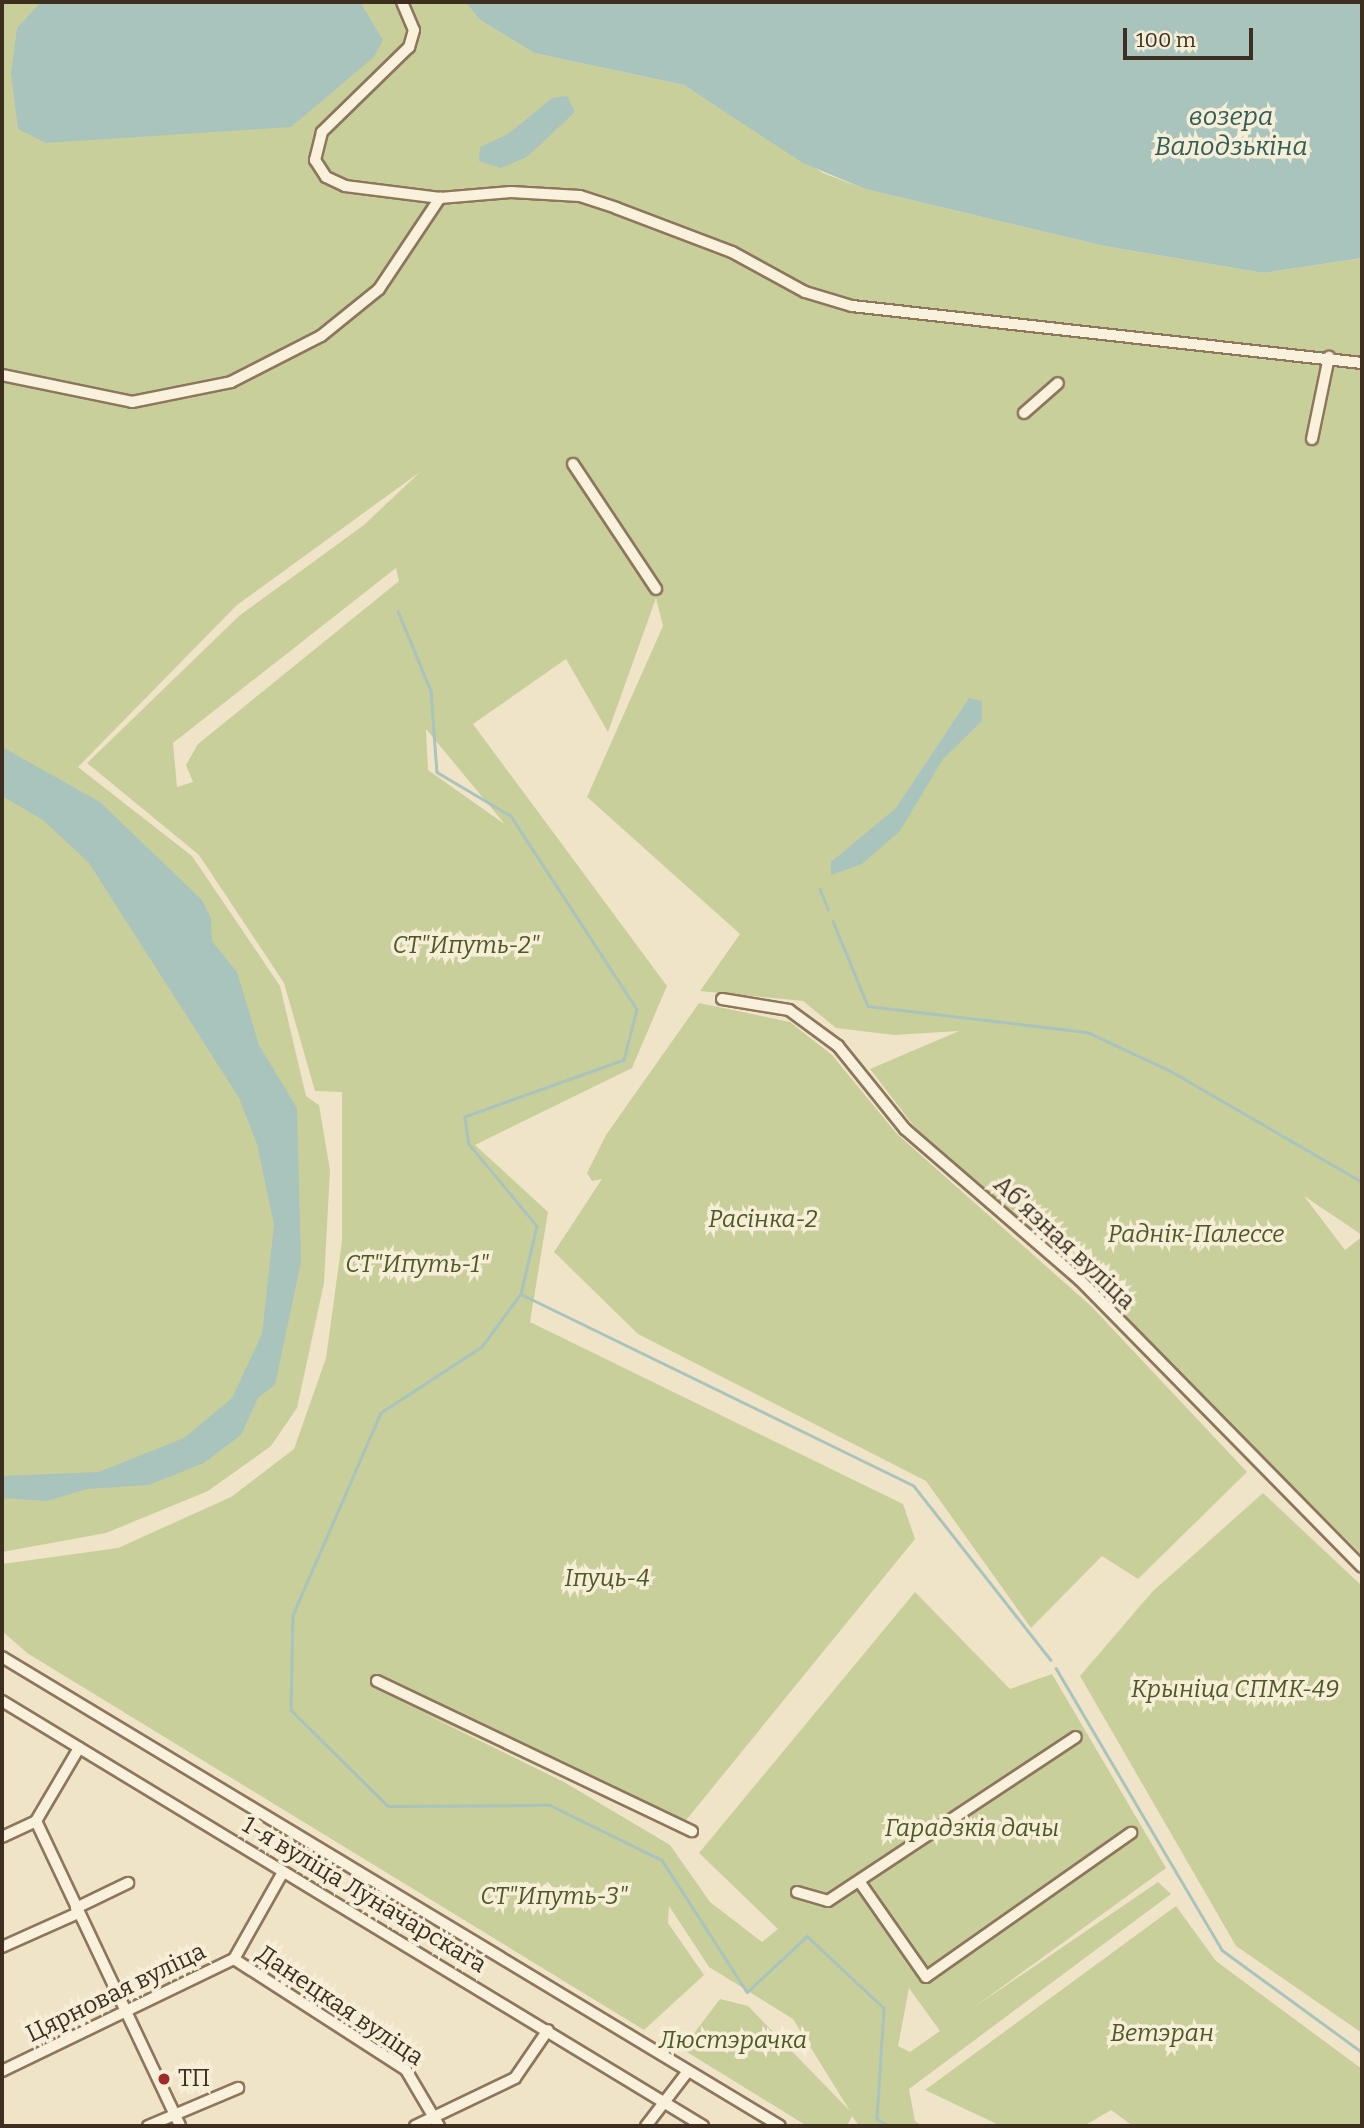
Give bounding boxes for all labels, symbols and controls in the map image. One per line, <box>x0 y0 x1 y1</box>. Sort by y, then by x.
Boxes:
scale bar <box>1126 14 1256 58</box>
text: 100 m <box>1136 27 1196 53</box>
water label: возера Валодзькіна <box>1154 101 1308 162</box>
park label: СТ"Ипуть-2" <box>392 932 540 960</box>
street label: Абʼязная вуліца <box>987 1170 1141 1316</box>
park label: Расінка-2 <box>708 1206 818 1234</box>
park label: Раднік-Палессе <box>1108 1221 1284 1249</box>
park label: СТ"Ипуть-1" <box>345 1251 489 1279</box>
park label: Іпуць-4 <box>564 1565 650 1593</box>
park label: Крыніца СПМК-49 <box>1131 1676 1339 1704</box>
street label: 1-я вуліца Луначарскага <box>237 1811 491 1979</box>
park label: Гарадзкія дачы <box>885 1815 1059 1843</box>
park label: СТ"Ипуть-3" <box>480 1883 628 1911</box>
street label: Цярновая вуліца <box>22 1937 210 2049</box>
street label: Данецкая вуліца <box>251 1940 429 2072</box>
park label: Ветэран <box>1110 2020 1214 2048</box>
park label: Люстэрачка <box>659 2027 807 2055</box>
place label: ТП <box>178 2065 210 2093</box>
marker: ТП <box>156 2071 172 2087</box>

